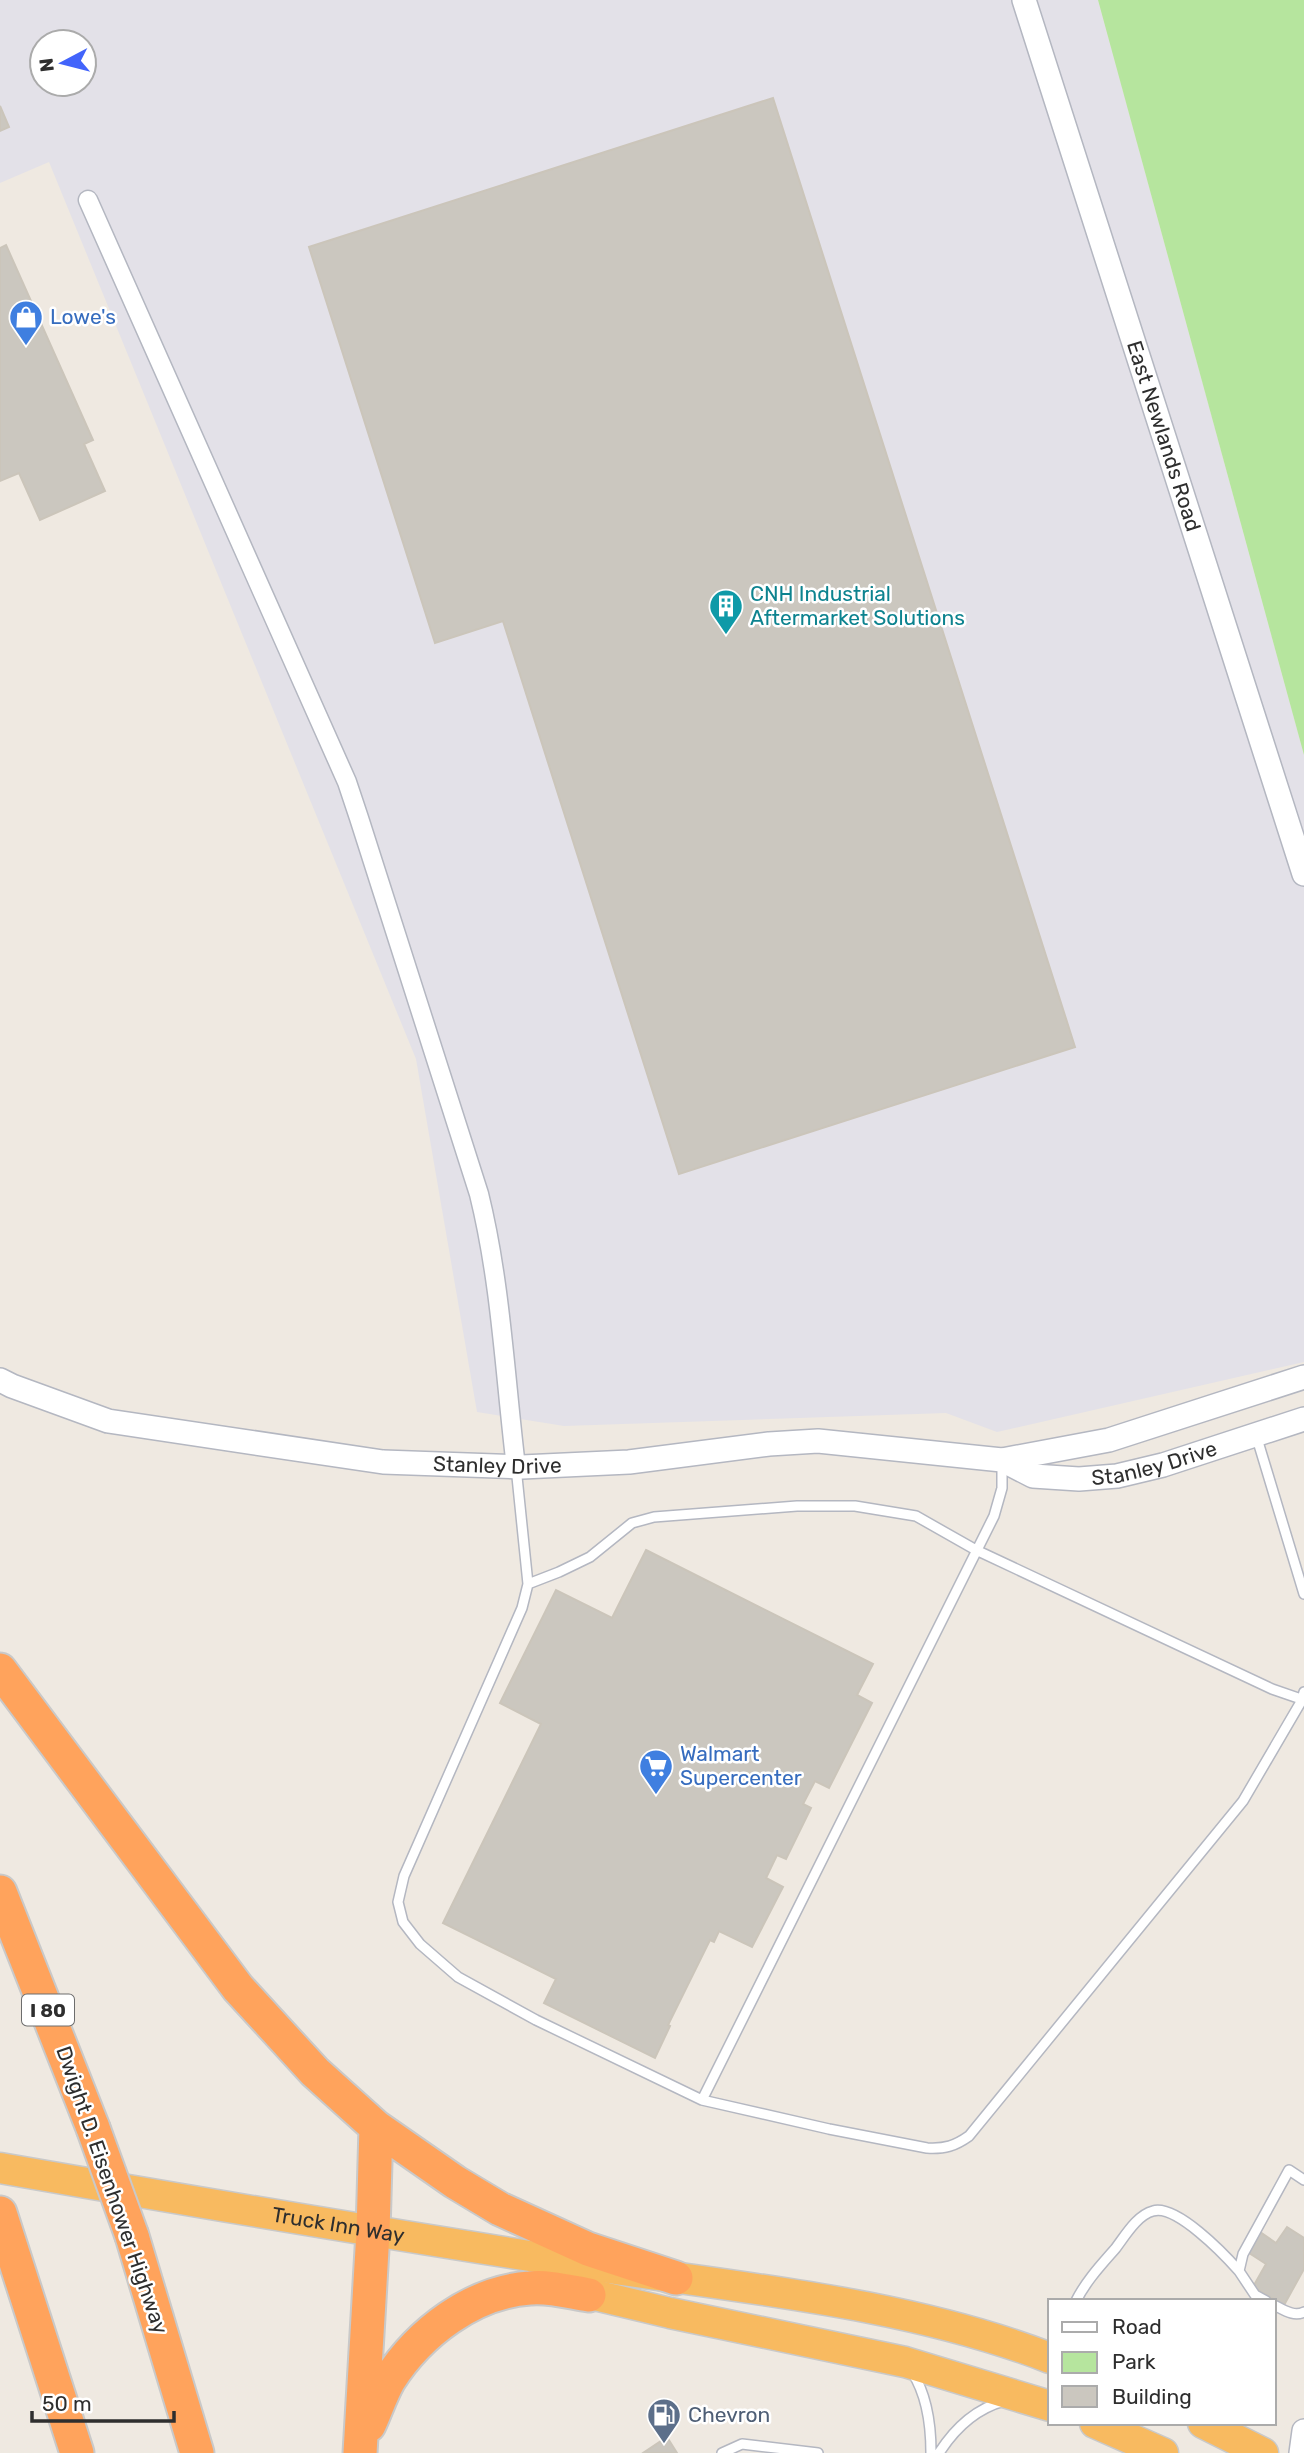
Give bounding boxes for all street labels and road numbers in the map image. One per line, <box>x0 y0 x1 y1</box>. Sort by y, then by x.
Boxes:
street label: East Newlands Road <box>1122 337 1206 535</box>
street label: Stanley Drive <box>1091 1435 1220 1490</box>
street label: Stanley Drive <box>432 1451 562 1479</box>
road number: I 80 <box>22 1994 74 2026</box>
street label: Dwight D. Eisenhower Highway <box>51 2043 174 2337</box>
street label: Truck Inn Way <box>270 2202 407 2248</box>

